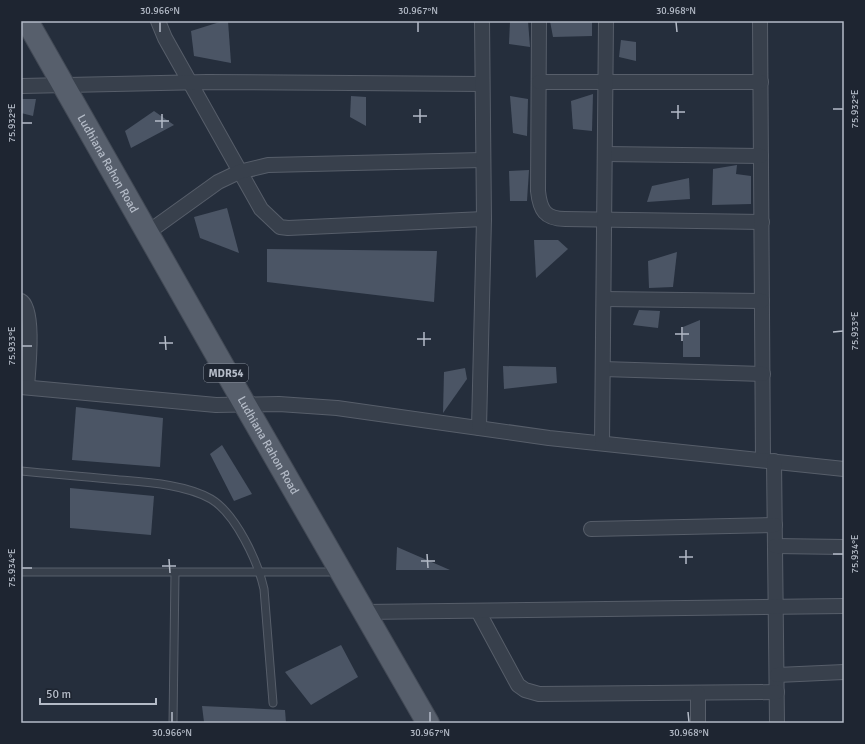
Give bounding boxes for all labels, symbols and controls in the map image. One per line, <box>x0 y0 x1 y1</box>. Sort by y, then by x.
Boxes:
text: 30.966°N <box>140 5 180 17</box>
text: 30.967°N <box>398 5 438 17</box>
text: 30.968°N <box>656 5 696 17</box>
text: 75.932°E <box>849 89 861 129</box>
text: 75.932°E <box>6 103 18 143</box>
street label: Ludhiana Rahon Road <box>74 112 142 216</box>
text: 75.933°E <box>849 311 861 351</box>
text: 75.933°E <box>6 326 18 366</box>
road number: MDR54 <box>204 364 248 382</box>
street label: Ludhiana Rahon Road <box>234 393 302 497</box>
text: 75.934°E <box>849 534 861 574</box>
text: 75.934°E <box>6 548 18 588</box>
scale bar <box>40 680 156 706</box>
text: 50 m <box>46 687 71 702</box>
text: 30.966°N <box>152 727 192 739</box>
text: 30.967°N <box>410 727 450 739</box>
text: 30.968°N <box>669 727 709 739</box>

